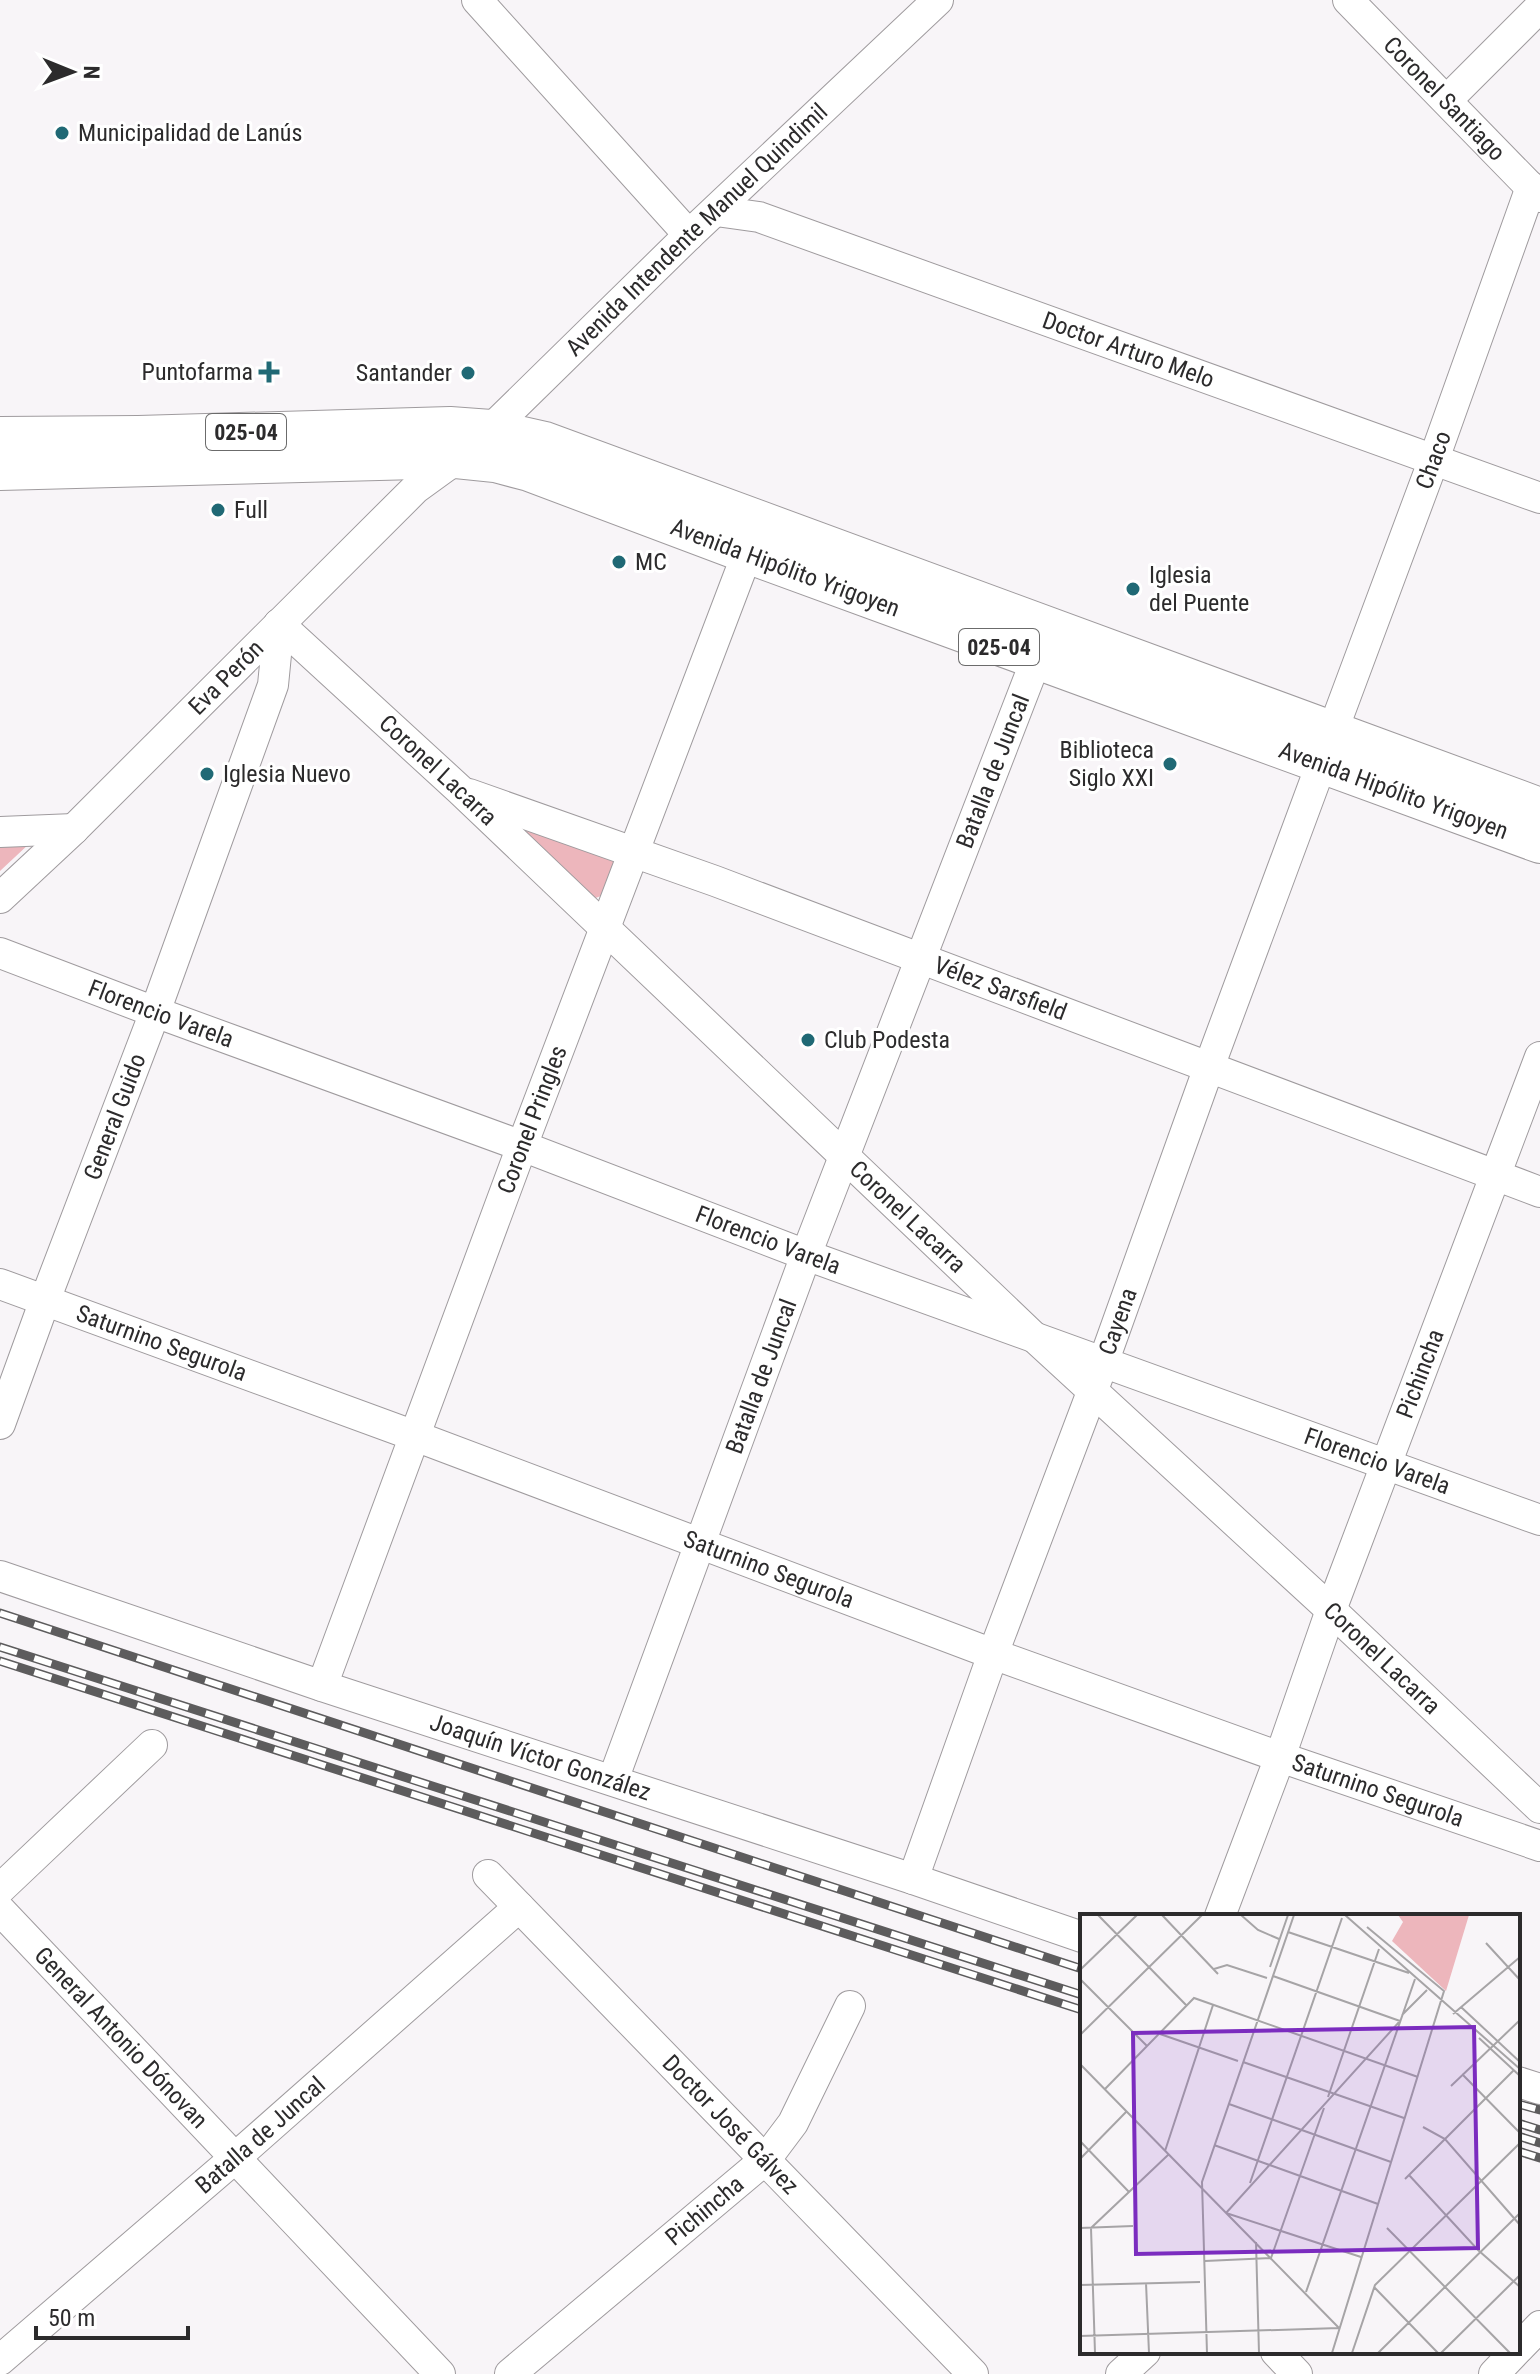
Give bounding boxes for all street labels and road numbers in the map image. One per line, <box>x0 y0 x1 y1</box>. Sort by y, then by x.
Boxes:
street label: Coronel Santiago <box>1378 31 1511 167</box>
street label: Avenida Intendente Manuel Quindimil <box>560 98 833 362</box>
street label: Doctor Arturo Melo <box>1039 306 1218 394</box>
road number: 025-04 <box>206 414 286 450</box>
street label: Chaco <box>1410 427 1457 493</box>
street label: Avenida Hipólito Yrigoyen <box>667 513 903 623</box>
road number: 025-04 <box>959 629 1039 665</box>
street label: Eva Perón <box>183 634 269 720</box>
street label: Batalla de Juncal <box>951 690 1035 852</box>
street label: Coronel Lacarra <box>374 709 502 831</box>
street label: Avenida Hipólito Yrigoyen <box>1275 736 1512 845</box>
street label: Vélez Sarsfield <box>930 951 1071 1026</box>
street label: Florencio Varela <box>84 974 237 1054</box>
street label: Coronel Pringles <box>492 1042 573 1198</box>
street label: General Guido <box>78 1050 152 1184</box>
street label: Coronel Lacarra <box>844 1155 972 1278</box>
street label: Florencio Varela <box>692 1200 844 1280</box>
street label: Cayena <box>1093 1284 1143 1359</box>
street label: Batalla de Juncal <box>720 1295 803 1458</box>
street label: Saturnino Segurola <box>72 1299 251 1387</box>
street label: Pichincha <box>1391 1325 1450 1422</box>
street label: Florencio Varela <box>1300 1422 1454 1500</box>
street label: Saturnino Segurola <box>680 1525 858 1614</box>
street label: Coronel Lacarra <box>1318 1597 1446 1720</box>
street label: Joaquín Víctor González <box>426 1708 654 1806</box>
street label: Saturnino Segurola <box>1288 1748 1467 1833</box>
street label: General Antonio Dónovan <box>29 1941 214 2134</box>
street label: Doctor José Gálvez <box>657 2049 804 2200</box>
street label: Batalla de Juncal <box>190 2071 331 2199</box>
street label: Pichincha <box>660 2170 749 2251</box>

